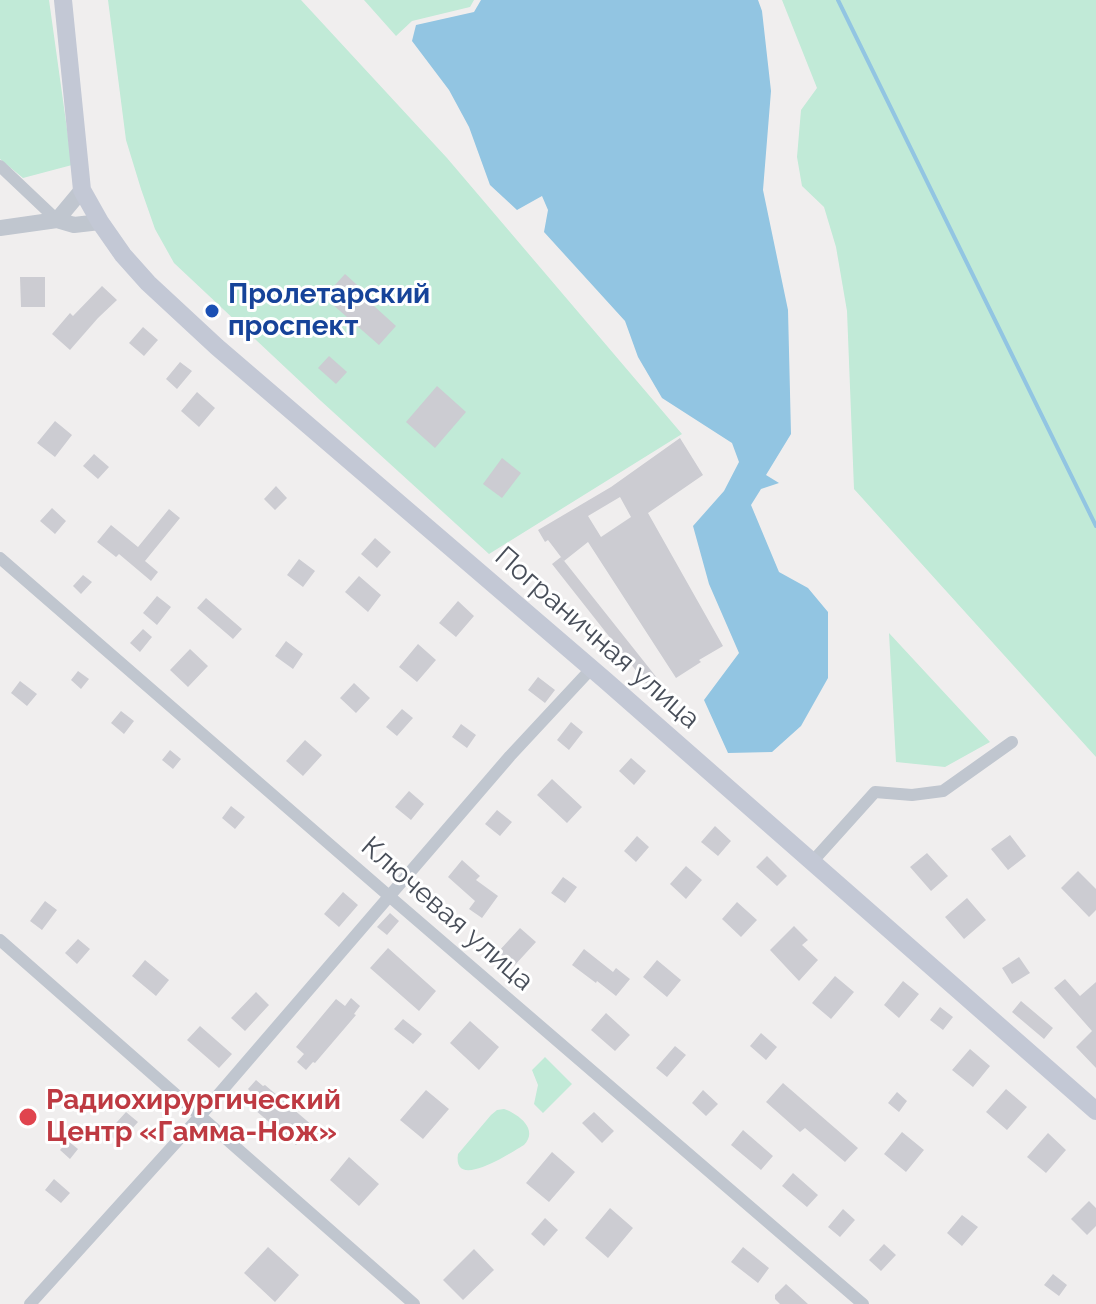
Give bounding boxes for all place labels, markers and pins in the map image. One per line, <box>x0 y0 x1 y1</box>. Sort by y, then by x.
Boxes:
place label: Пролетарский проспект <box>228 278 430 344</box>
marker: Пролетарский проспект <box>203 302 221 320</box>
place label: Радиохирургический Центр «Гамма-Нож» <box>46 1084 341 1150</box>
marker: Радиохирургический Центр «Гамма-Нож» <box>17 1106 39 1128</box>

